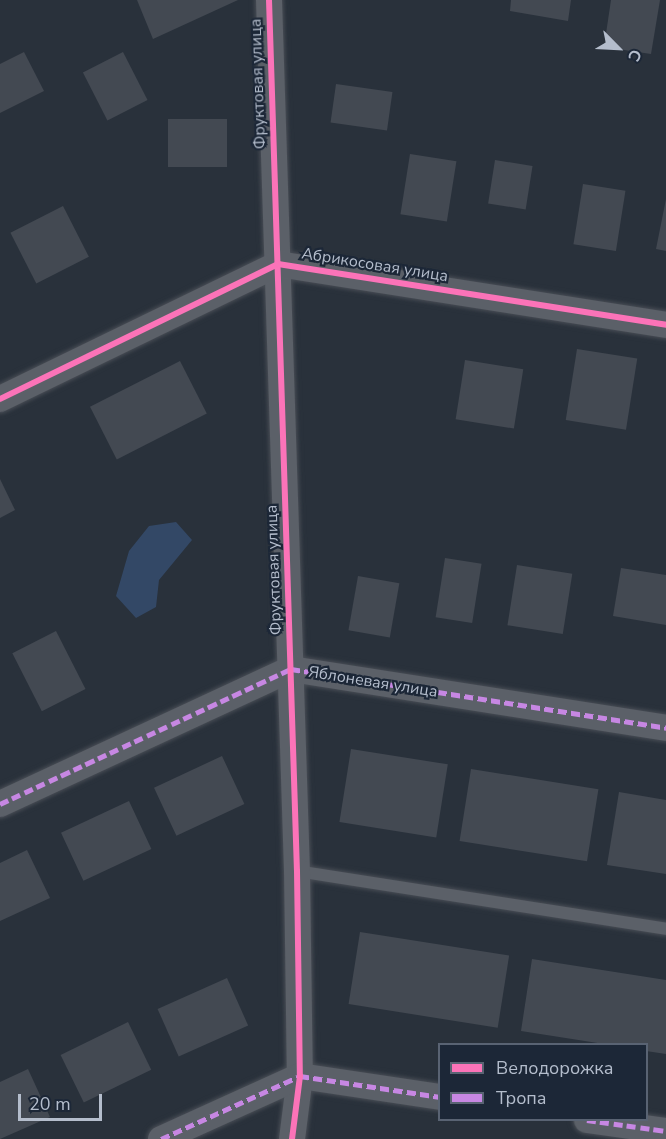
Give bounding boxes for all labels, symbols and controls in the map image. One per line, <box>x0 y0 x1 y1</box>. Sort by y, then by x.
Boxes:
street label: Фруктовая улица <box>246 18 270 150</box>
north arrow <box>588 18 648 78</box>
text: С <box>622 46 647 65</box>
street label: Абрикосовая улица <box>300 244 450 286</box>
street label: Фруктовая улица <box>262 504 286 636</box>
street label: Яблоневая улица <box>307 662 439 702</box>
legend <box>438 1043 648 1121</box>
text: Велодорожка <box>496 1056 613 1080</box>
scale bar <box>21 1082 105 1120</box>
text: Тропа <box>496 1086 547 1110</box>
text: 20 m <box>29 1092 71 1116</box>

